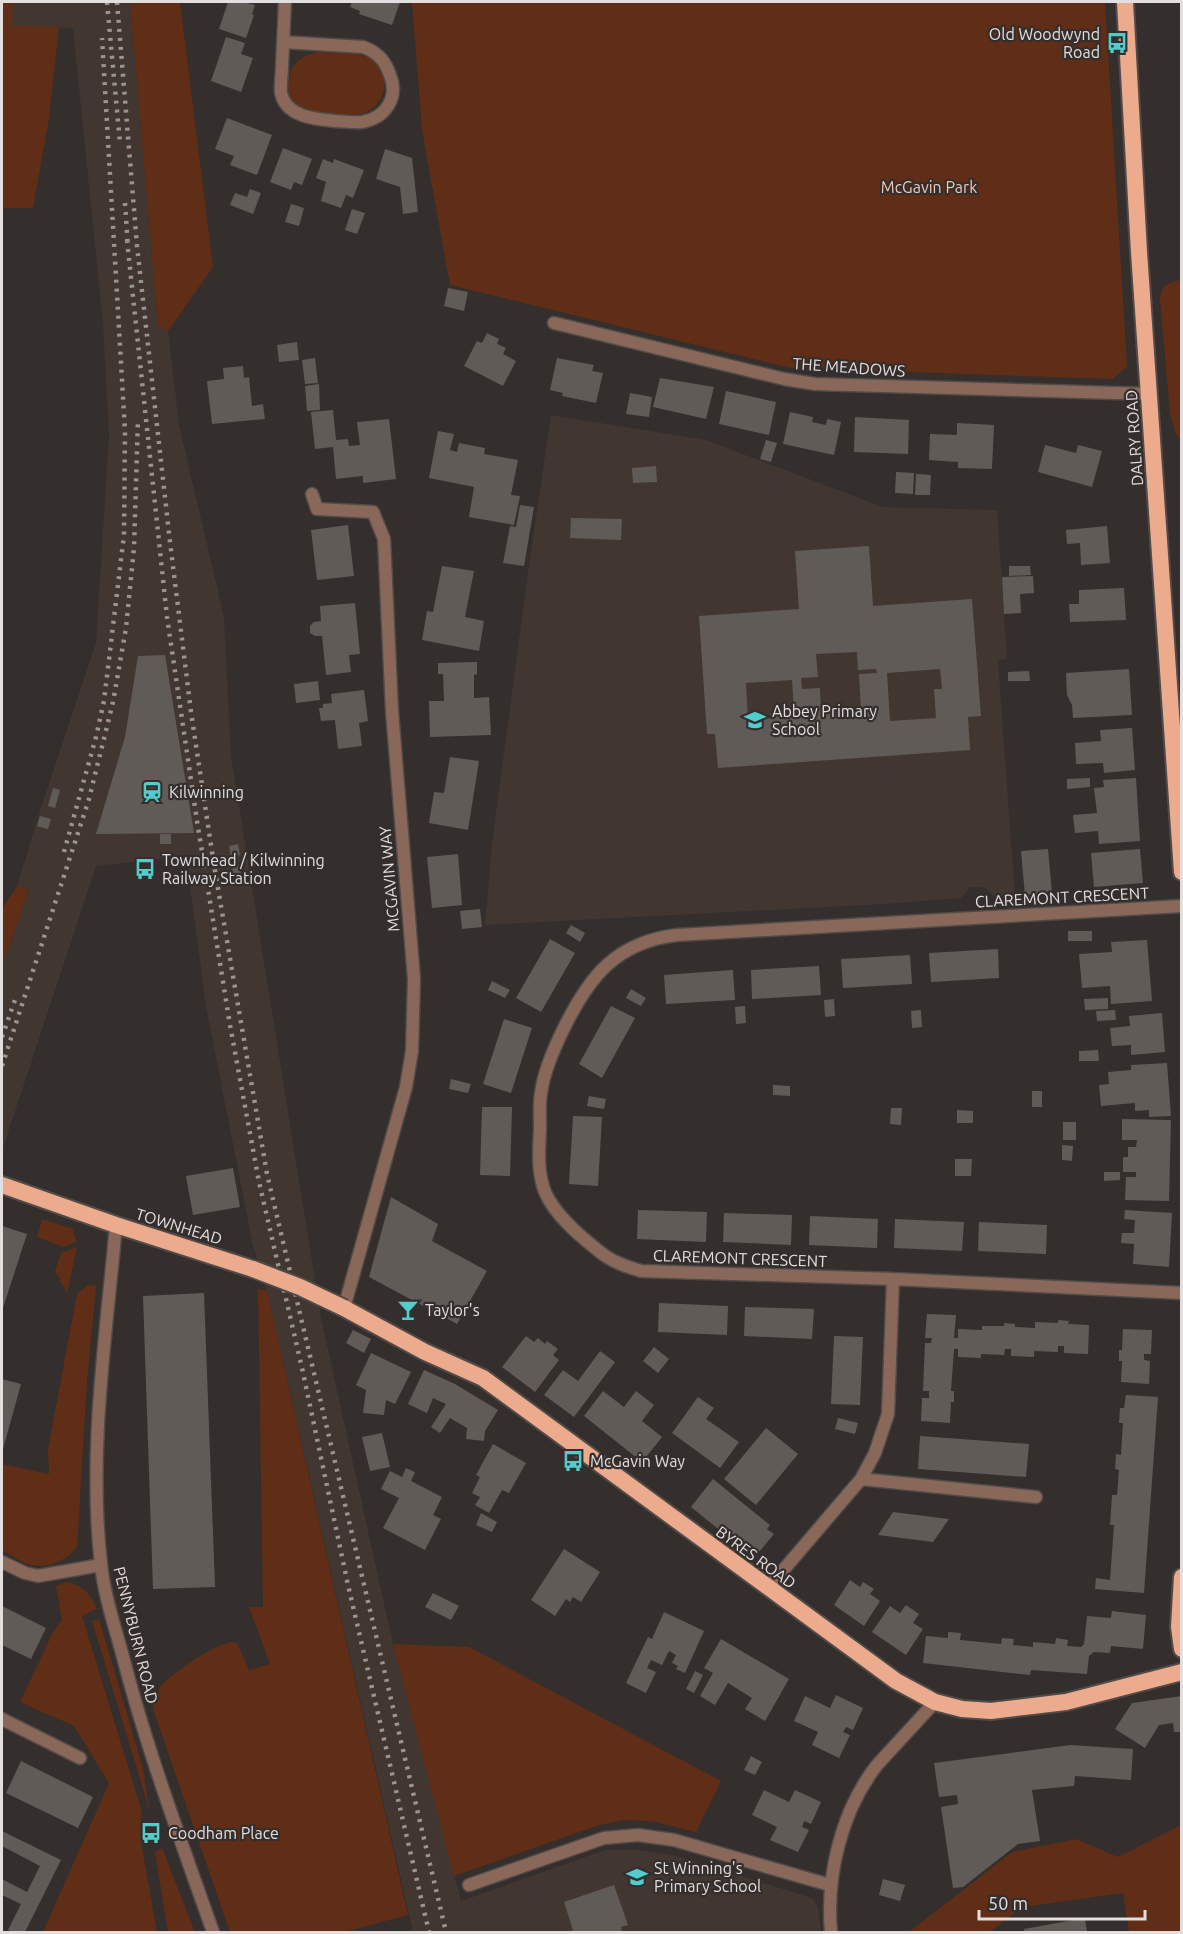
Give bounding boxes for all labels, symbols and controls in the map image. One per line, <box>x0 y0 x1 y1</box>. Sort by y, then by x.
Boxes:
place label: Old Woodwynd Road <box>989 25 1100 61</box>
bus stop icon: Old Woodwynd Road <box>1105 31 1129 55</box>
park label: McGavin Park <box>881 178 977 196</box>
street label: THE MEADOWS <box>792 354 906 380</box>
street label: DALRY ROAD <box>1122 389 1146 487</box>
place label: Abbey Primary School <box>772 702 877 738</box>
school or university icon: Abbey Primary School <box>743 708 767 732</box>
station icon: Kilwinning <box>140 780 164 804</box>
place label: Kilwinning <box>169 783 244 801</box>
street label: MCGAVIN WAY <box>375 825 403 933</box>
place label: Townhead / Kilwinning Railway Station <box>162 851 325 887</box>
bus stop icon: Townhead / Kilwinning Railway Station <box>133 857 157 881</box>
street label: CLAREMONT CRESCENT <box>974 883 1150 911</box>
street label: TOWNHEAD <box>134 1204 224 1248</box>
street label: CLAREMONT CRESCENT <box>653 1246 828 1270</box>
bar icon: Taylor's <box>396 1298 420 1322</box>
place label: Taylor's <box>425 1301 480 1319</box>
bus stop icon: McGavin Way <box>561 1449 585 1473</box>
place label: McGavin Way <box>590 1452 685 1470</box>
street label: BYRES ROAD <box>713 1522 799 1592</box>
street label: PENNYBURN ROAD <box>110 1565 162 1705</box>
bus stop icon: Coodham Place <box>139 1821 163 1845</box>
place label: Coodham Place <box>168 1824 279 1842</box>
place label: St Winning's Primary School <box>654 1859 761 1895</box>
school or university icon: St Winning's Primary School <box>625 1865 649 1889</box>
scale bar <box>979 1883 1146 1921</box>
text: 50 m <box>988 1893 1028 1913</box>

